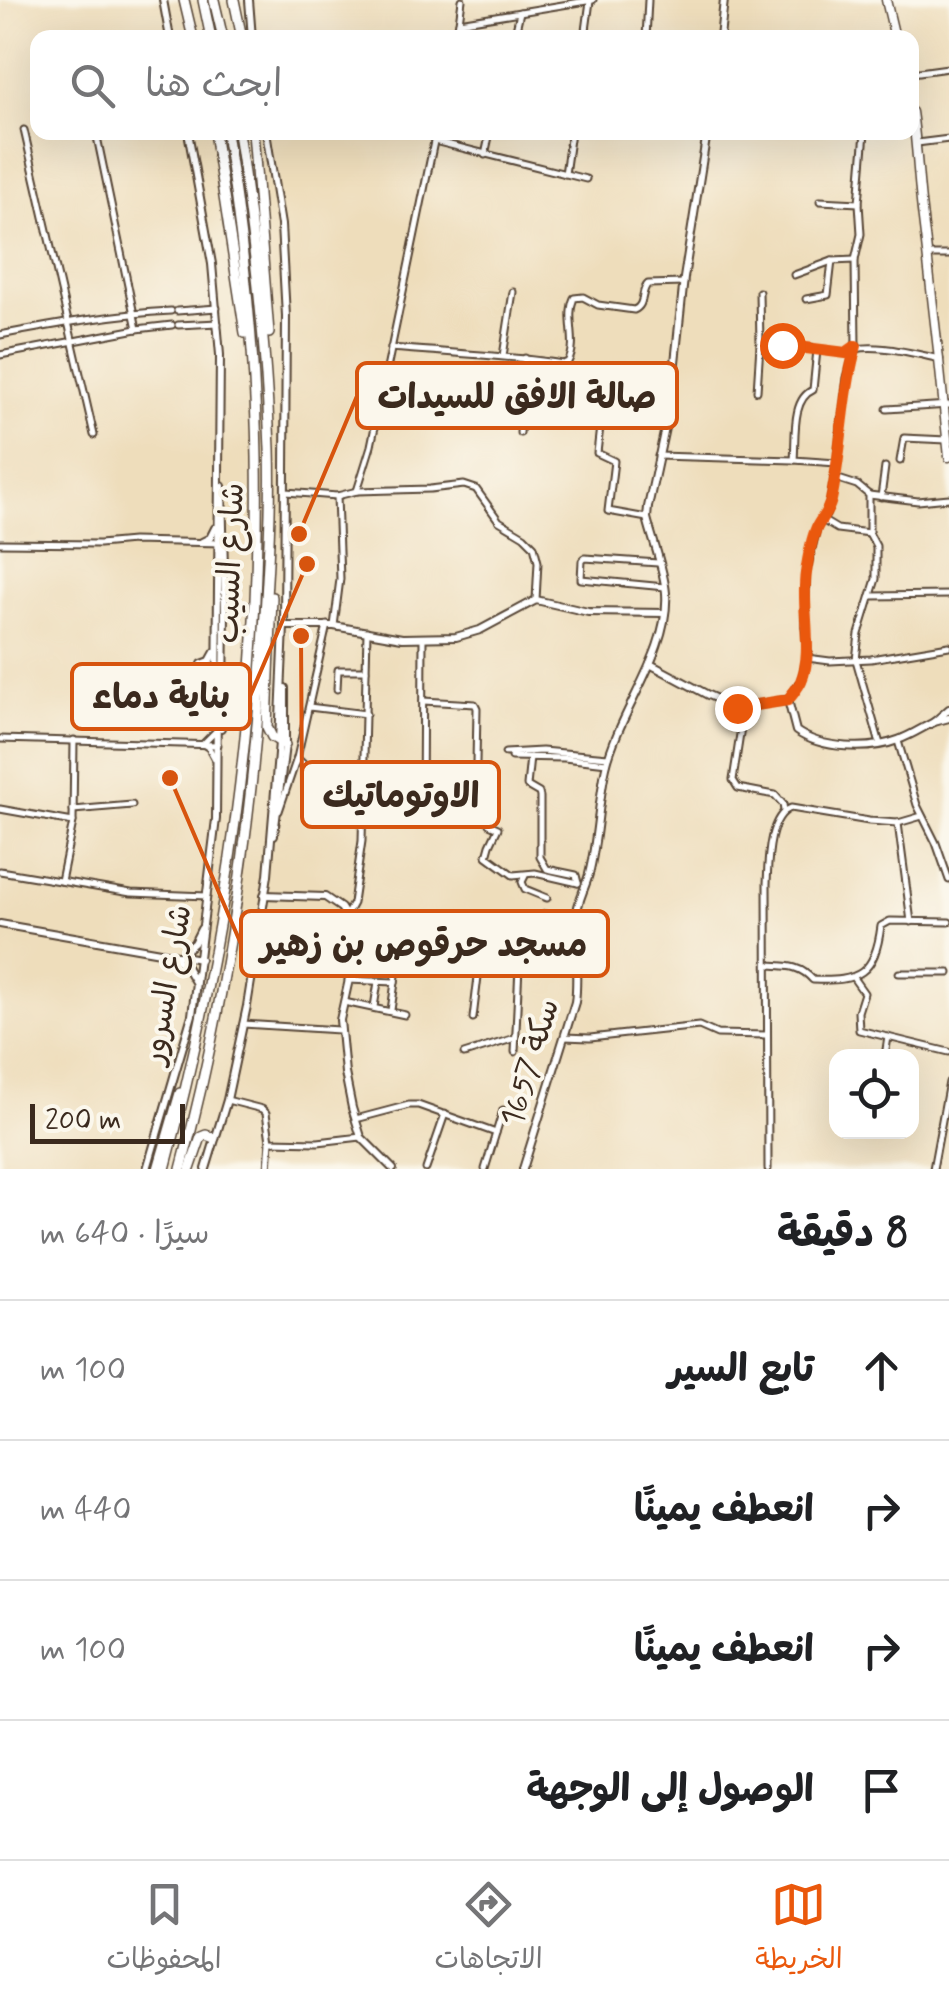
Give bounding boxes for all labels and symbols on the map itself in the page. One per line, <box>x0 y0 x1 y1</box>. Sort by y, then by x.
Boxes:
route start <box>760 323 806 369</box>
callout: صالة الافق للسيدات <box>357 363 677 428</box>
text: صالة الافق للسيدات <box>377 375 657 421</box>
street label: شارع السيب <box>207 482 255 644</box>
callout: بناية دماء <box>72 664 250 729</box>
text: بناية دماء <box>92 675 230 721</box>
route end <box>715 686 761 732</box>
callout: الاوتوماتيك <box>302 762 499 827</box>
text: الاوتوماتيك <box>323 774 479 820</box>
street label: شارع السرور <box>133 901 203 1070</box>
callout: مسجد حرقوص بن زهير <box>241 911 608 976</box>
text: مسجد حرقوص بن زهير <box>258 923 587 969</box>
street label: سكة 1657 <box>492 994 570 1131</box>
scale bar <box>30 1099 185 1144</box>

